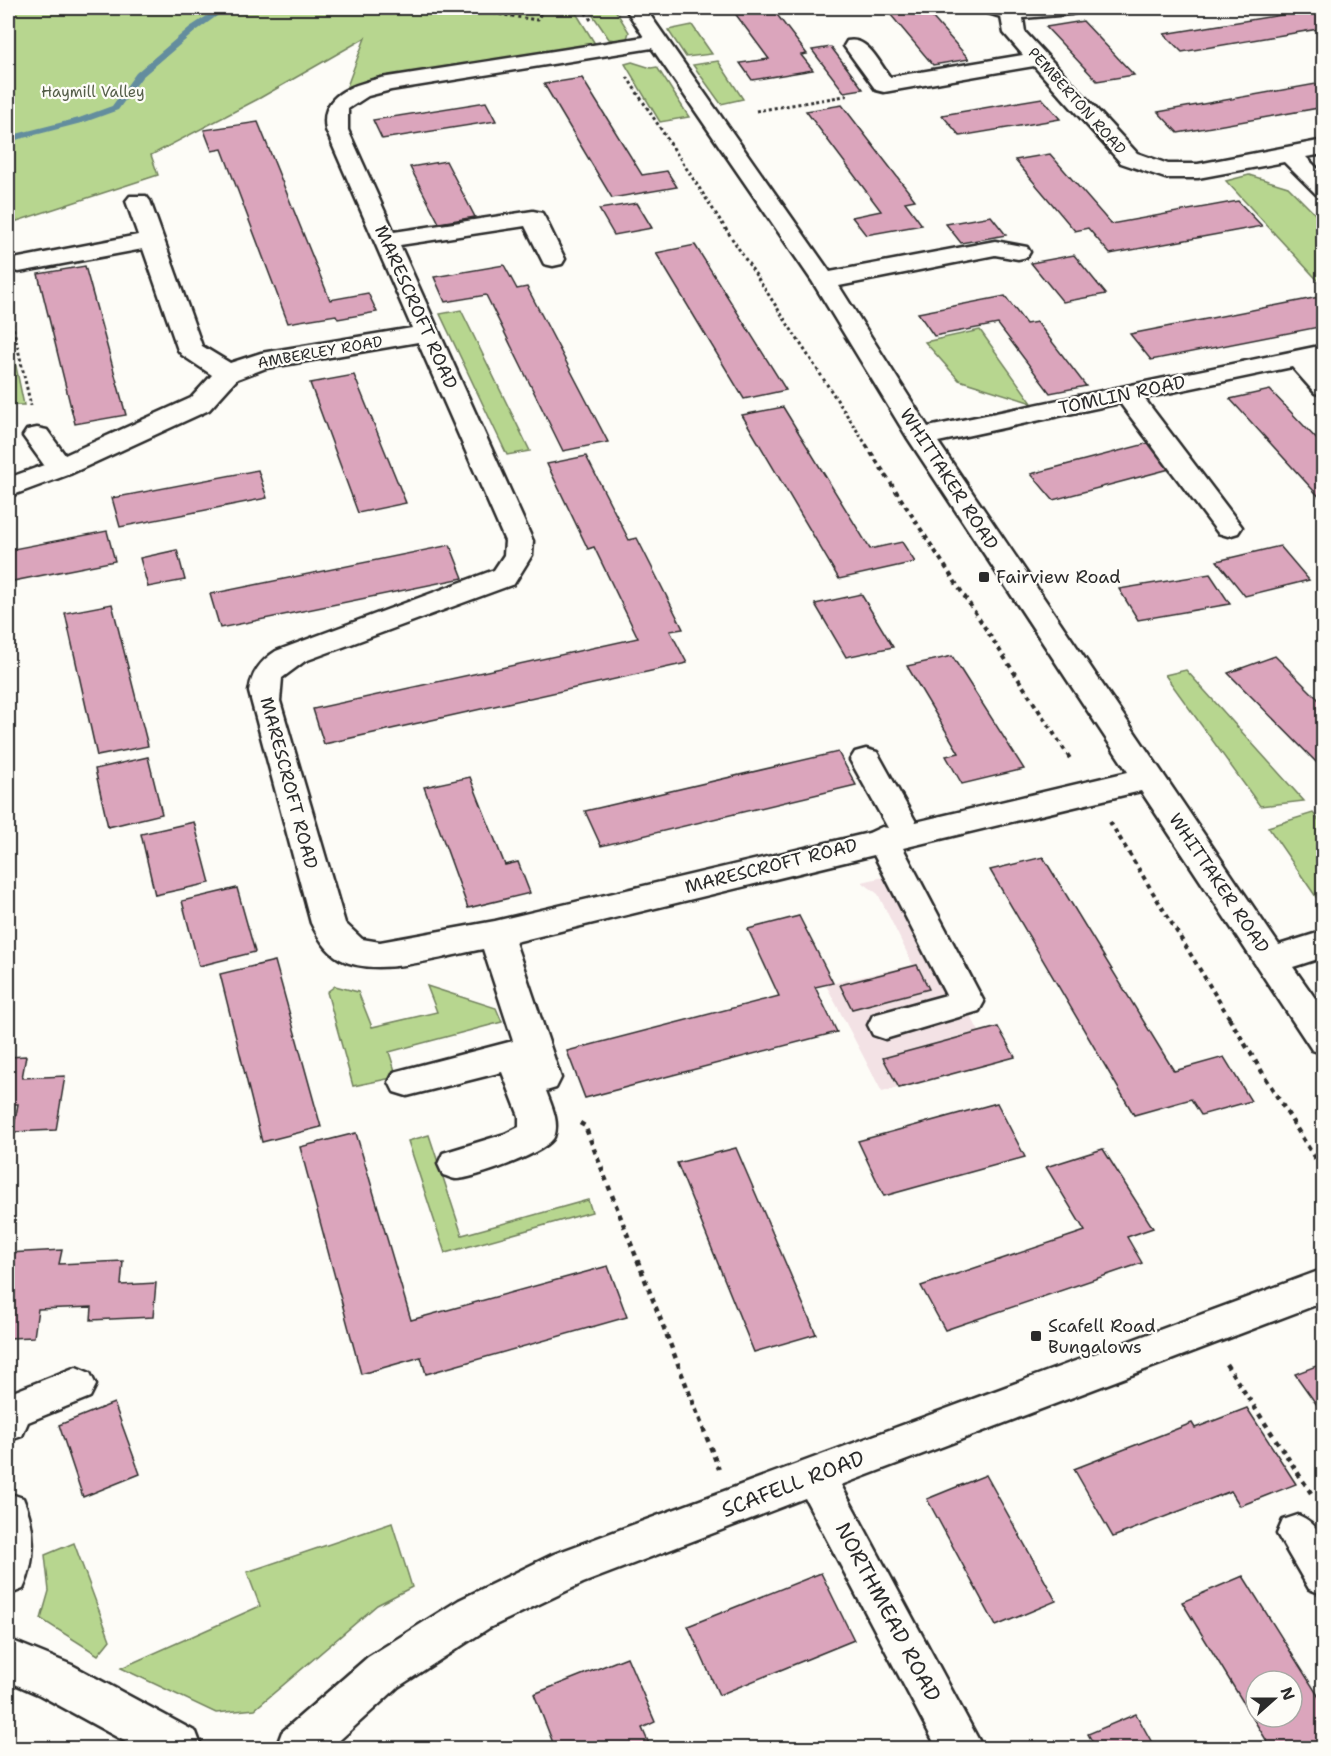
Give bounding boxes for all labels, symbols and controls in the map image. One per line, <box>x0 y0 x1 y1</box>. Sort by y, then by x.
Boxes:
street label: PEMBERTON ROAD <box>1024 43 1130 159</box>
park label: Haymill Valley <box>41 82 145 102</box>
street label: MARESCROFT ROAD <box>369 221 463 393</box>
street label: AMBERLEY ROAD <box>256 331 384 373</box>
street label: TOMLIN ROAD <box>1056 370 1188 420</box>
street label: WHITTAKER ROAD <box>894 404 1004 554</box>
place label: Fairview Road <box>996 565 1121 589</box>
marker: Fairview Road <box>977 570 991 584</box>
street label: MARESCROFT ROAD <box>255 694 324 872</box>
street label: WHITTAKER ROAD <box>1163 808 1275 958</box>
street label: MARESCROFT ROAD <box>682 833 860 899</box>
place label: Scafell Road Bungalows <box>1048 1314 1156 1359</box>
marker: Scafell Road Bungalows <box>1029 1329 1043 1343</box>
street label: SCAFELL ROAD <box>717 1444 869 1524</box>
street label: NORTHMEAD ROAD <box>829 1517 947 1707</box>
north arrow <box>1244 1669 1304 1729</box>
text: N <box>1275 1684 1300 1703</box>

